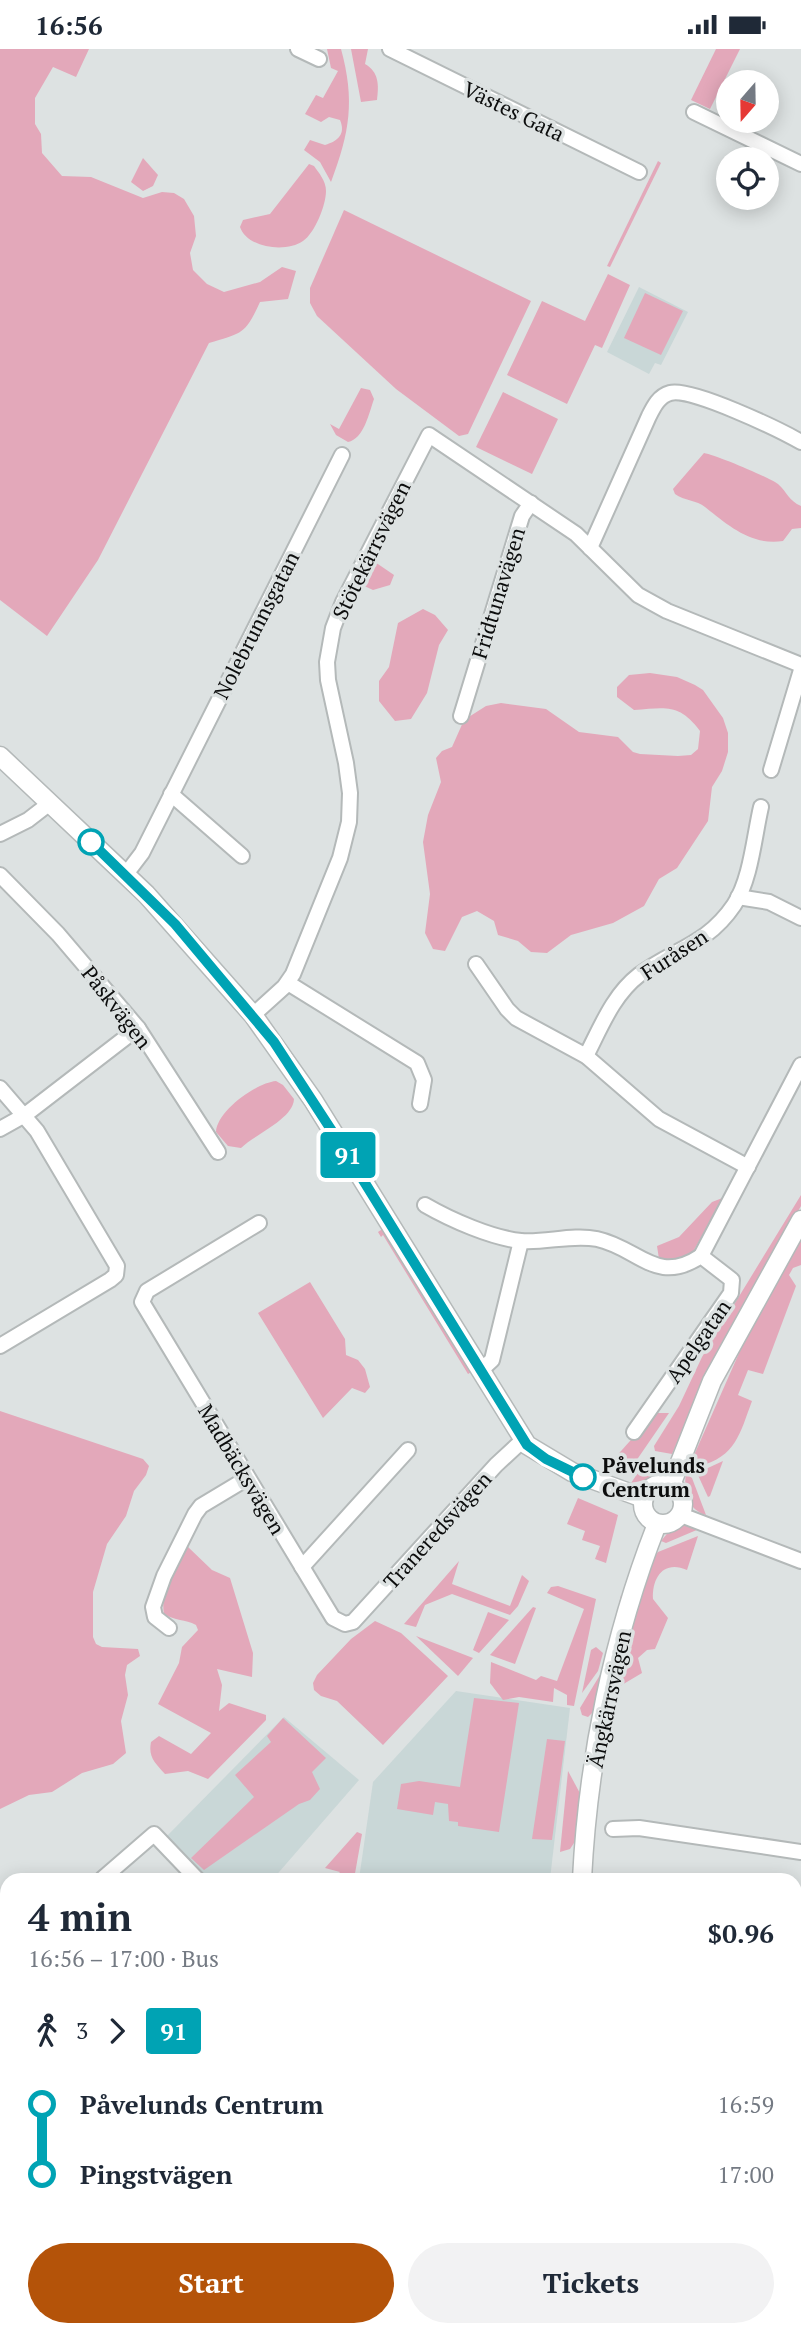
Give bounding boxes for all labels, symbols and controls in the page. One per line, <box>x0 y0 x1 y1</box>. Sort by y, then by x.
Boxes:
text: 16:56 <box>35 8 103 42</box>
north arrow <box>716 70 779 133</box>
map controls <box>716 70 779 210</box>
street label: Västes Gata <box>459 74 570 148</box>
button: locate <box>716 147 779 210</box>
street label: Stötekärrsvägen <box>325 476 417 624</box>
street label: Fridtunavägen <box>465 524 531 662</box>
street label: Nolebrunnsgatan <box>207 546 305 704</box>
unlabelled marker <box>78 829 104 855</box>
street label: Furåsen <box>635 922 713 986</box>
street label: Påskvägen <box>76 960 159 1055</box>
line badge: 91 <box>316 1132 380 1178</box>
text: 91 <box>334 1139 362 1171</box>
street label: Apelgatan <box>659 1293 737 1388</box>
street label: Madbäcksvägen <box>192 1399 292 1540</box>
place label: Påvelunds Centrum <box>602 1451 705 1503</box>
marker: Påvelunds Centrum <box>570 1464 596 1490</box>
street label: Traneredsvägen <box>377 1465 498 1595</box>
street label: Ängkärrsvägen <box>581 1627 637 1770</box>
text: 4 min <box>28 1892 132 1942</box>
text: $0.96 <box>708 1916 774 1950</box>
text: 16:56 – 17:00 · Bus <box>28 1943 219 1974</box>
icon: walk <box>28 2012 66 2050</box>
icon: forward <box>98 2012 136 2050</box>
text: 3 <box>76 2015 88 2046</box>
text: 91 <box>160 2015 187 2047</box>
text: Påvelunds Centrum <box>80 2087 324 2121</box>
text: 16:59 <box>717 2089 774 2120</box>
text: Pingstvägen <box>80 2157 233 2191</box>
text: 17:00 <box>717 2159 774 2190</box>
button: Start <box>28 2243 394 2323</box>
button: Tickets <box>408 2243 774 2323</box>

